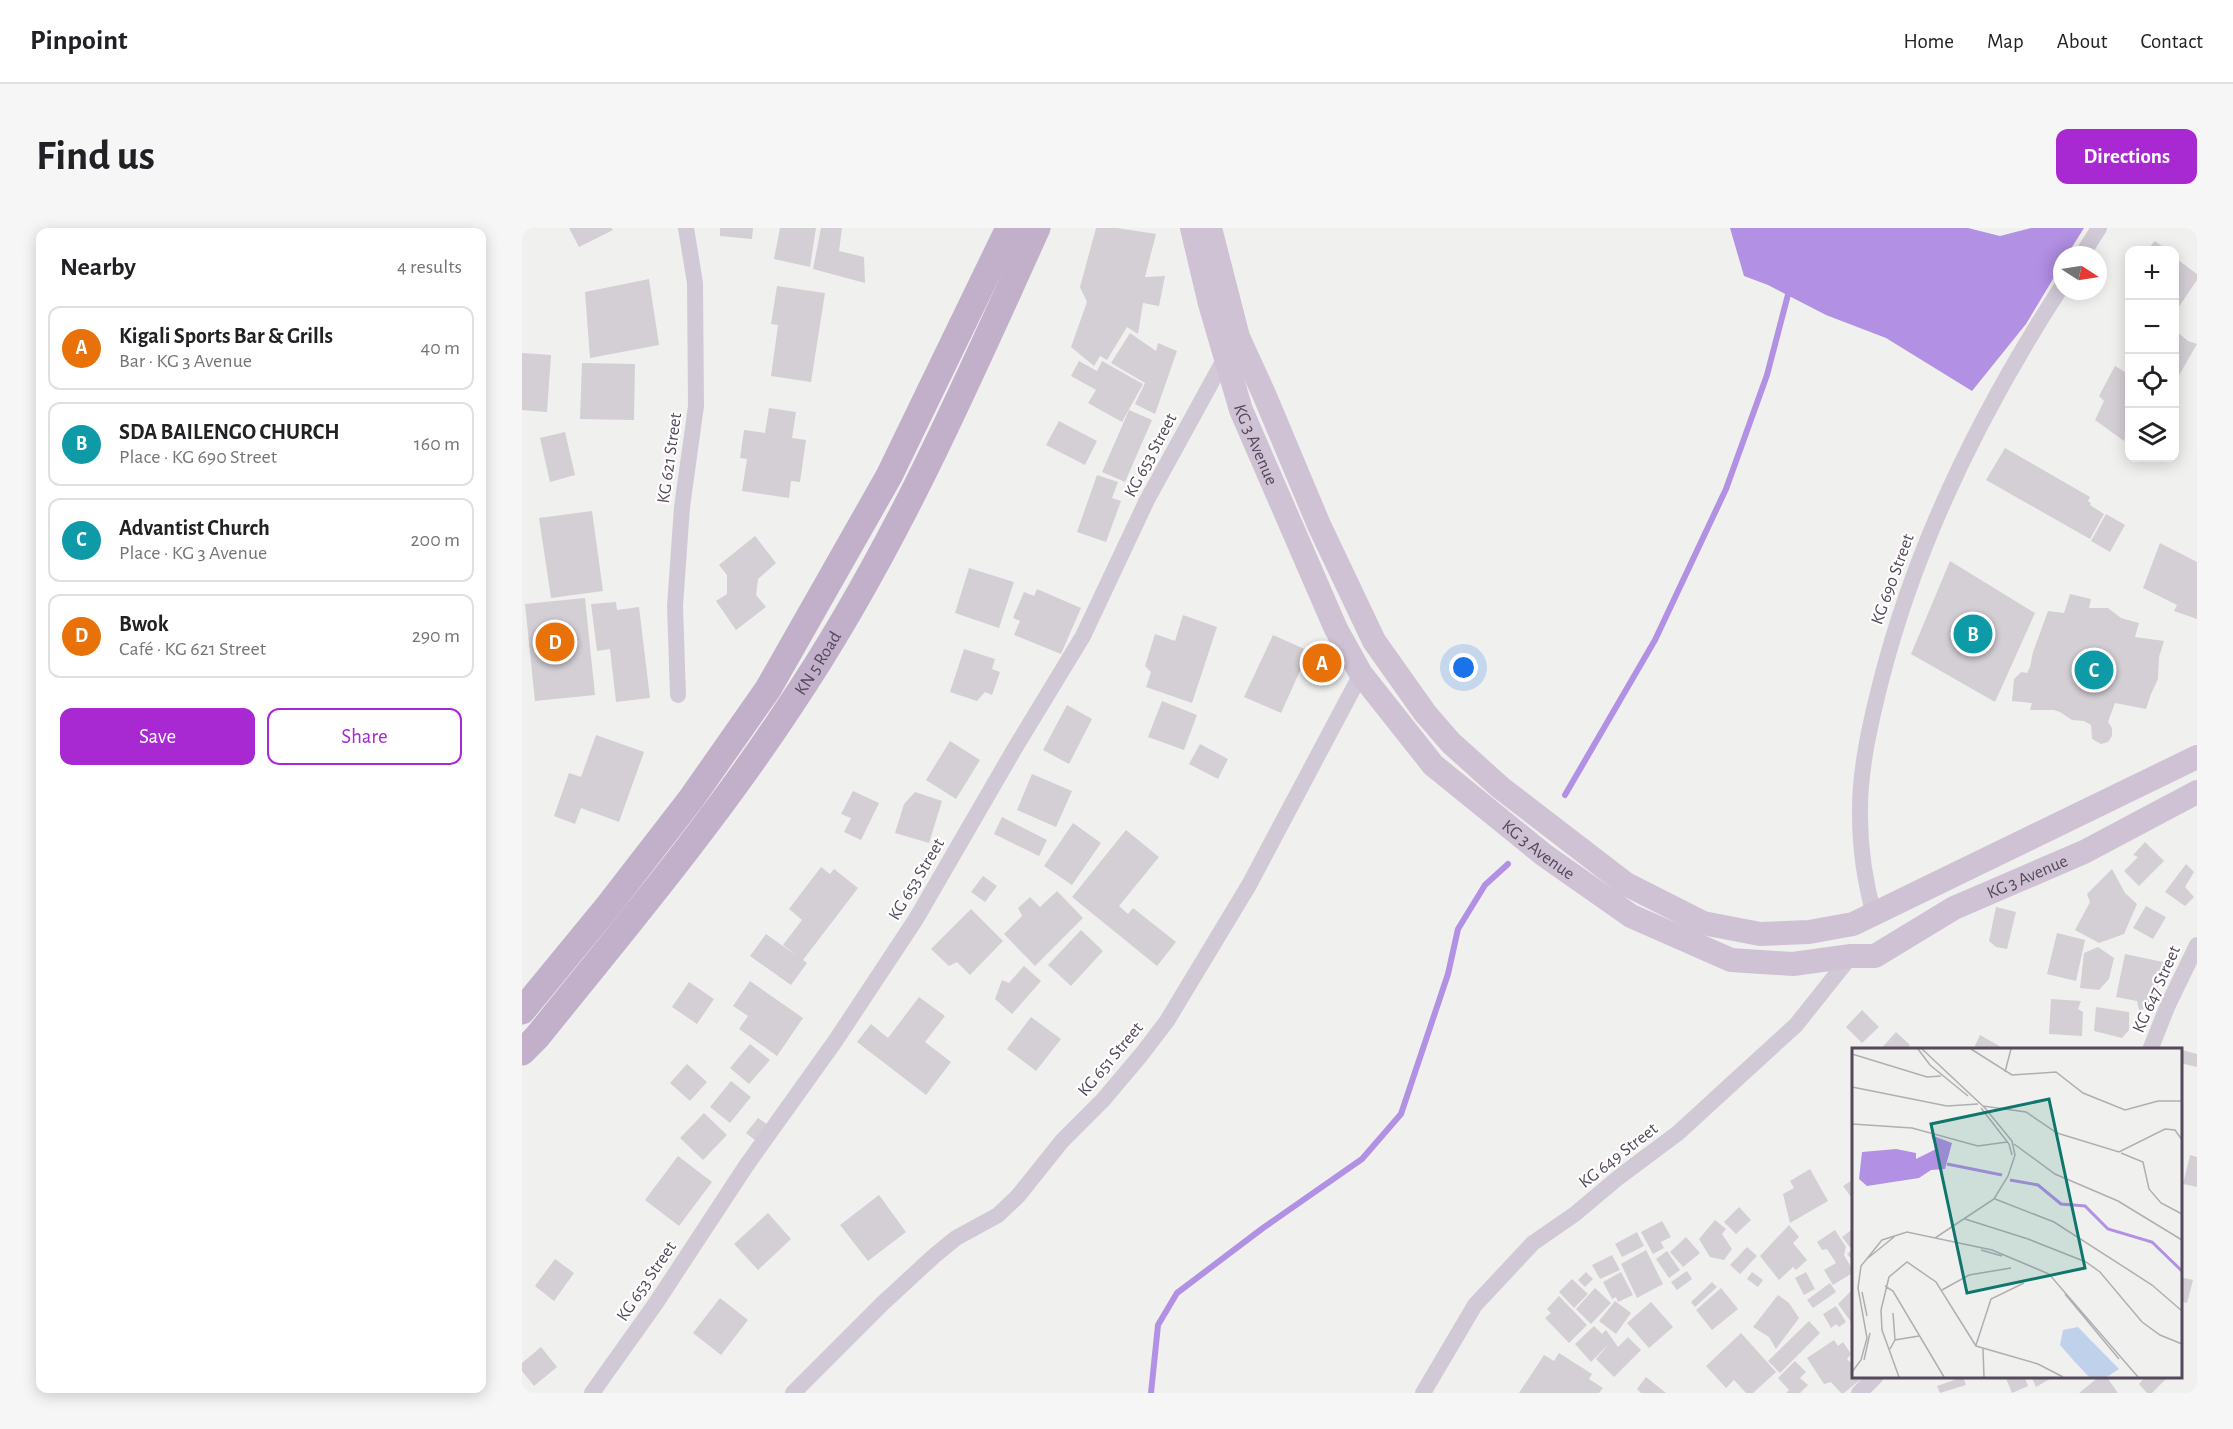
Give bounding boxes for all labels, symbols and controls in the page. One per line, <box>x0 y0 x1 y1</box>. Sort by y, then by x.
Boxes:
text: Pinpoint <box>30 27 128 55</box>
text: Home <box>1903 31 1954 52</box>
text: Map <box>1987 31 2024 52</box>
text: About <box>2057 31 2107 52</box>
text: Contact <box>2140 31 2203 52</box>
button: Directions <box>2056 129 2197 184</box>
text: Find us <box>36 135 155 177</box>
north arrow <box>2053 246 2107 300</box>
map controls <box>2125 246 2179 462</box>
button: + <box>2125 246 2179 300</box>
text: Nearby <box>60 254 136 280</box>
text: 4 results <box>397 257 462 277</box>
button: − <box>2125 300 2179 354</box>
text: Kigali Sports Bar & Grills <box>119 325 333 347</box>
text: A <box>76 338 88 358</box>
text: 40 m <box>421 338 460 358</box>
text: Bar · KG 3 Avenue <box>119 351 252 371</box>
button: locate <box>2125 354 2179 408</box>
street label: KG 3 Avenue <box>1230 402 1280 488</box>
button: layers <box>2125 408 2179 462</box>
street label: KG 653 Street <box>1121 410 1181 500</box>
street label: KG 621 Street <box>655 411 685 505</box>
text: SDA BAILENGO CHURCH <box>119 421 340 443</box>
text: B <box>76 434 87 454</box>
text: 160 m <box>414 434 460 454</box>
text: Place · KG 690 Street <box>119 447 277 467</box>
text: Advantist Church <box>119 517 270 539</box>
text: C <box>76 530 87 550</box>
text: 200 m <box>410 530 460 550</box>
street label: KG 690 Street <box>1868 531 1918 627</box>
text: Place · KG 3 Avenue <box>119 543 267 563</box>
pin: B <box>1954 612 1992 656</box>
text: Bwok <box>119 613 169 635</box>
pin: D <box>536 620 574 664</box>
text: D <box>75 626 88 646</box>
text: 290 m <box>412 626 460 646</box>
street label: KN 5 Road <box>792 629 845 699</box>
text: Café · KG 621 Street <box>119 639 266 659</box>
pin: A <box>1302 640 1342 686</box>
pin: C <box>2074 648 2114 692</box>
your location <box>1449 653 1478 682</box>
button: Save <box>60 708 255 765</box>
button: Share <box>267 708 462 765</box>
street label: KG 3 Avenue <box>1498 817 1578 884</box>
street label: KG 653 Street <box>885 835 948 924</box>
street label: KG 3 Avenue <box>1984 852 2071 903</box>
street label: KG 647 Street <box>2130 943 2184 1036</box>
street label: KG 651 Street <box>1075 1019 1147 1100</box>
inset map <box>1852 1048 2182 1378</box>
street label: KG 649 Street <box>1576 1120 1661 1192</box>
street label: KG 653 Street <box>614 1238 680 1325</box>

